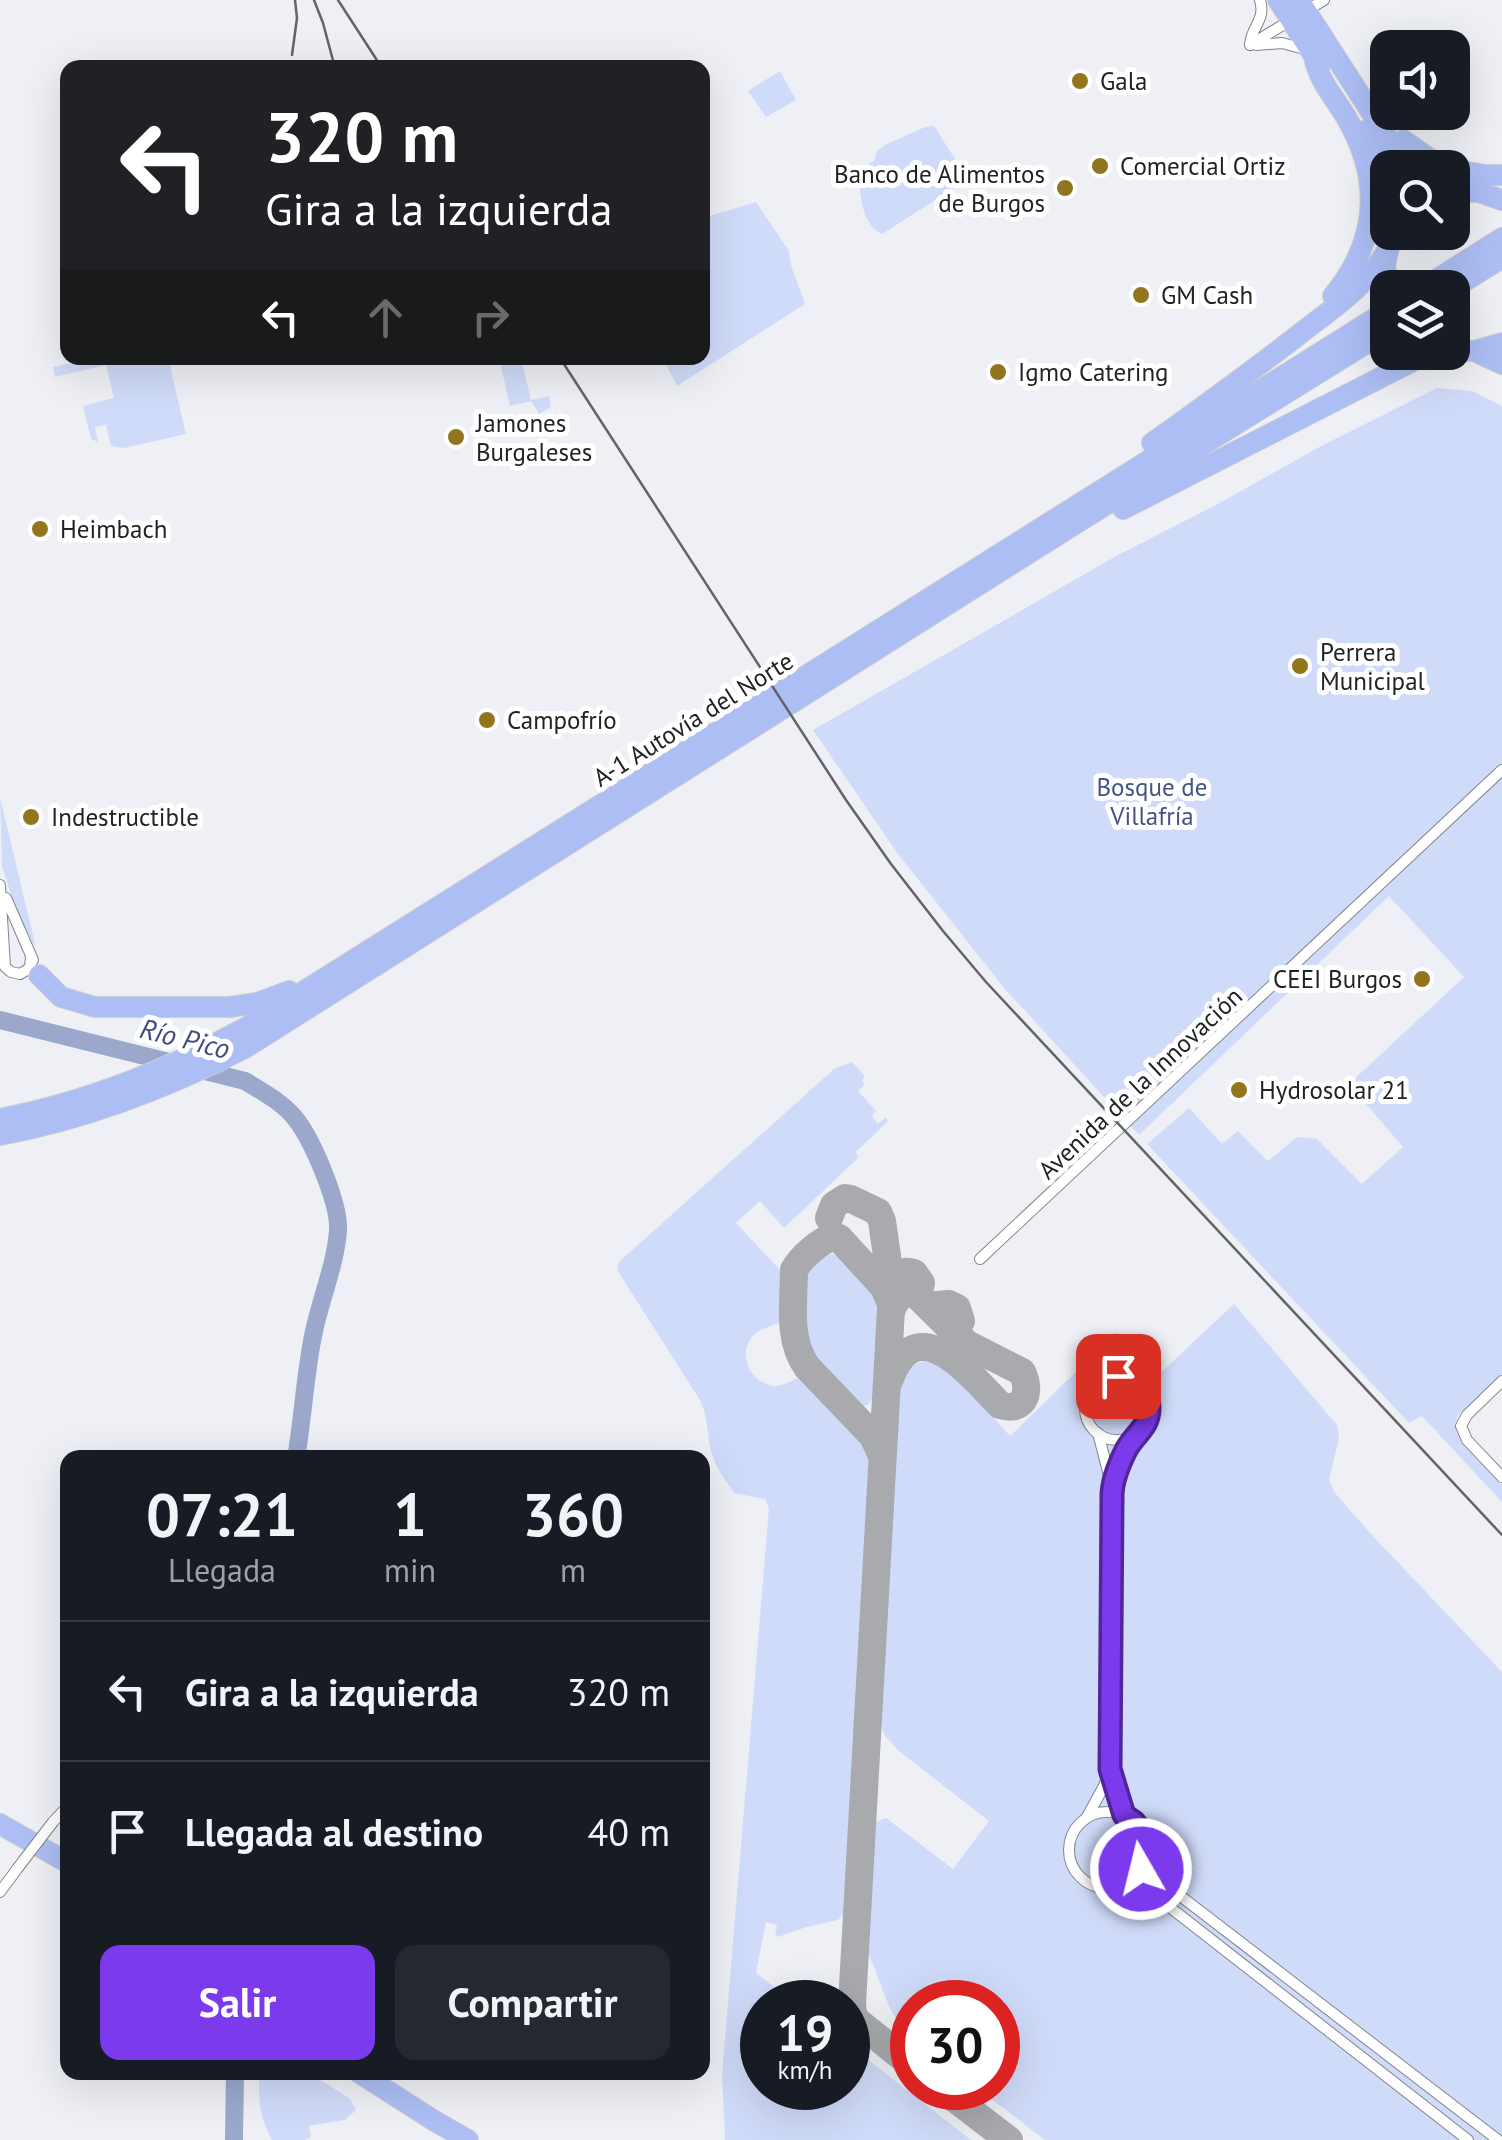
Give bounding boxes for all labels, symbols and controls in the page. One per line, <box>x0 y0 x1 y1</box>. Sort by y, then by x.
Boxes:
map controls <box>1370 30 1470 370</box>
button: sound <box>1370 30 1470 130</box>
place label: Gala <box>1100 65 1147 97</box>
marker: Gala <box>1069 70 1091 92</box>
text: 320 m <box>265 91 458 181</box>
icon: left <box>100 100 230 230</box>
place label: Comercial Ortiz <box>1120 150 1285 182</box>
button: search <box>1370 150 1470 250</box>
marker: Comercial Ortiz <box>1089 155 1111 177</box>
place label: Banco de Alimentos de Burgos <box>834 158 1045 219</box>
marker: Banco de Alimentos de Burgos <box>1054 177 1076 199</box>
text: Gira a la izquierda <box>265 179 613 237</box>
button: layers <box>1370 270 1470 370</box>
place label: GM Cash <box>1161 279 1253 311</box>
marker: GM Cash <box>1130 284 1152 306</box>
icon: left <box>253 290 308 345</box>
icon: ahead <box>358 290 413 345</box>
icon: right <box>463 290 518 345</box>
place label: Igmo Catering <box>1018 356 1169 388</box>
marker: Igmo Catering <box>987 361 1009 383</box>
place label: Jamones Burgaleses <box>475 407 592 468</box>
marker: Jamones Burgaleses <box>445 426 467 448</box>
place label: Heimbach <box>60 513 167 545</box>
marker: Heimbach <box>29 518 51 540</box>
place label: Perrera Municipal <box>1320 636 1426 697</box>
street label: A-1 Autovía del Norte <box>587 645 799 793</box>
marker: Perrera Municipal <box>1289 655 1311 677</box>
place label: Campofrío <box>507 704 617 736</box>
marker: Campofrío <box>476 709 498 731</box>
park label: Bosque de Villafría <box>1097 771 1207 832</box>
place label: Indestructible <box>51 801 199 833</box>
marker: Indestructible <box>20 806 42 828</box>
place label: CEEI Burgos <box>1273 963 1402 995</box>
marker: CEEI Burgos <box>1411 968 1433 990</box>
street label: Avenida de la Innovación <box>1031 980 1249 1186</box>
water label: Río Pico <box>136 1009 234 1067</box>
place label: Hydrosolar 21 <box>1259 1074 1409 1106</box>
marker: Hydrosolar 21 <box>1228 1079 1250 1101</box>
pin <box>1076 1334 1161 1419</box>
icon: arrive <box>1091 1349 1146 1404</box>
text: 07:21 <box>146 1475 298 1553</box>
text: 1 <box>393 1475 427 1553</box>
text: 360 <box>522 1475 624 1553</box>
text: Llegada <box>168 1549 276 1591</box>
text: min <box>384 1549 436 1591</box>
text: m <box>560 1549 586 1591</box>
icon: left <box>100 1664 155 1719</box>
text: Gira a la izquierda <box>185 1667 479 1716</box>
text: 320 m <box>567 1667 670 1716</box>
icon: arrive <box>100 1804 155 1859</box>
text: Llegada al destino <box>185 1807 483 1856</box>
text: 40 m <box>588 1807 670 1856</box>
position arrow <box>1089 1817 1193 1921</box>
button: Salir <box>100 1945 375 2060</box>
button: Compartir <box>395 1945 670 2060</box>
speed limit sign: 30 <box>890 1980 1020 2110</box>
text: 19 <box>777 2000 833 2065</box>
text: km/h <box>778 2054 832 2086</box>

